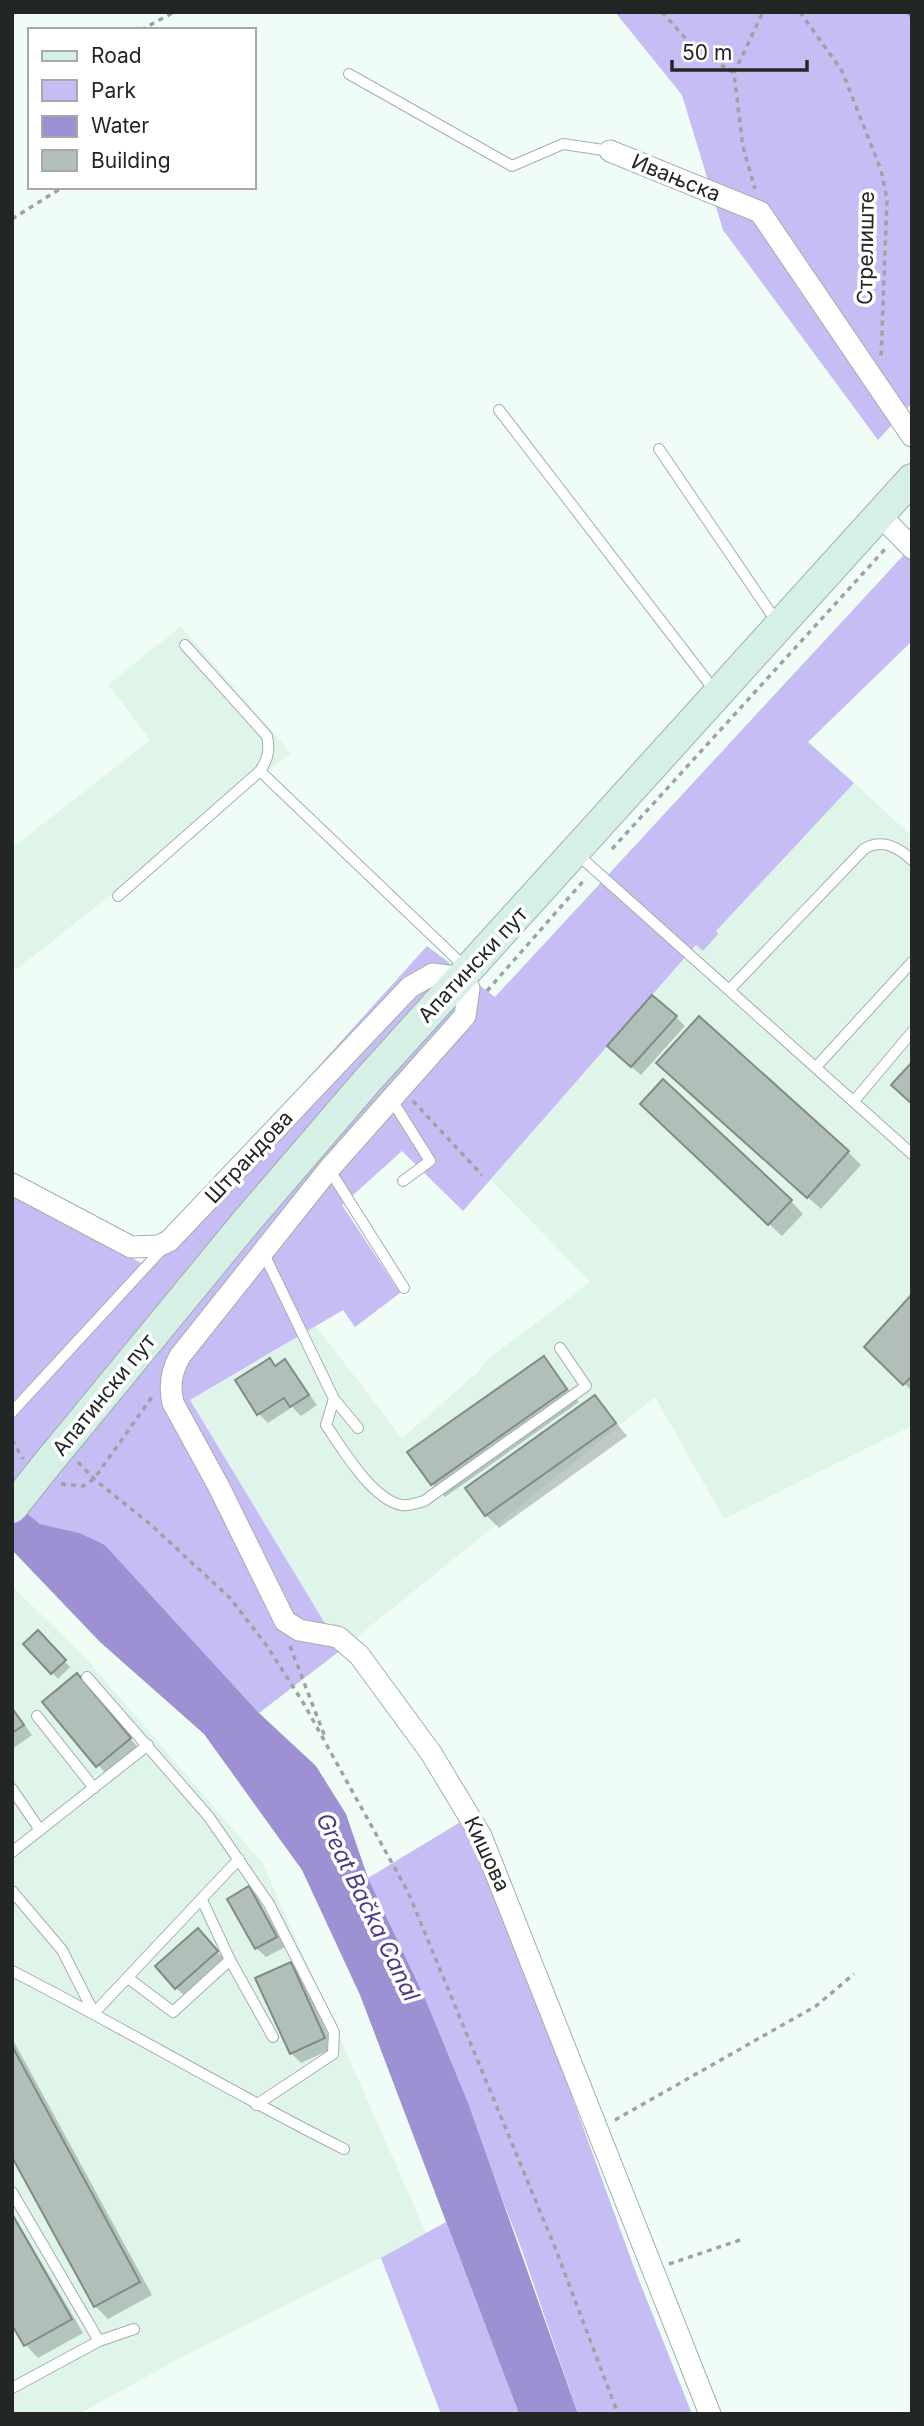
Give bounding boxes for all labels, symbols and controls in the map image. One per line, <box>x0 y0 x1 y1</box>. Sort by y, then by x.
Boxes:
legend <box>28 28 256 189</box>
scale bar <box>672 28 807 72</box>
text: 50 m <box>682 40 732 65</box>
text: Road <box>91 43 142 68</box>
text: Park <box>91 78 136 103</box>
text: Water <box>91 113 149 138</box>
text: Building <box>91 148 171 173</box>
street label: Ивањска <box>628 148 724 207</box>
street label: Стрелиште <box>852 191 879 305</box>
street label: Апатински пут <box>413 901 533 1028</box>
street label: Штрандова <box>200 1105 298 1208</box>
street label: Апатински пут <box>47 1329 160 1461</box>
water label: Great Bačka Canal <box>310 1808 426 2006</box>
street label: Кишова <box>459 1812 516 1895</box>

